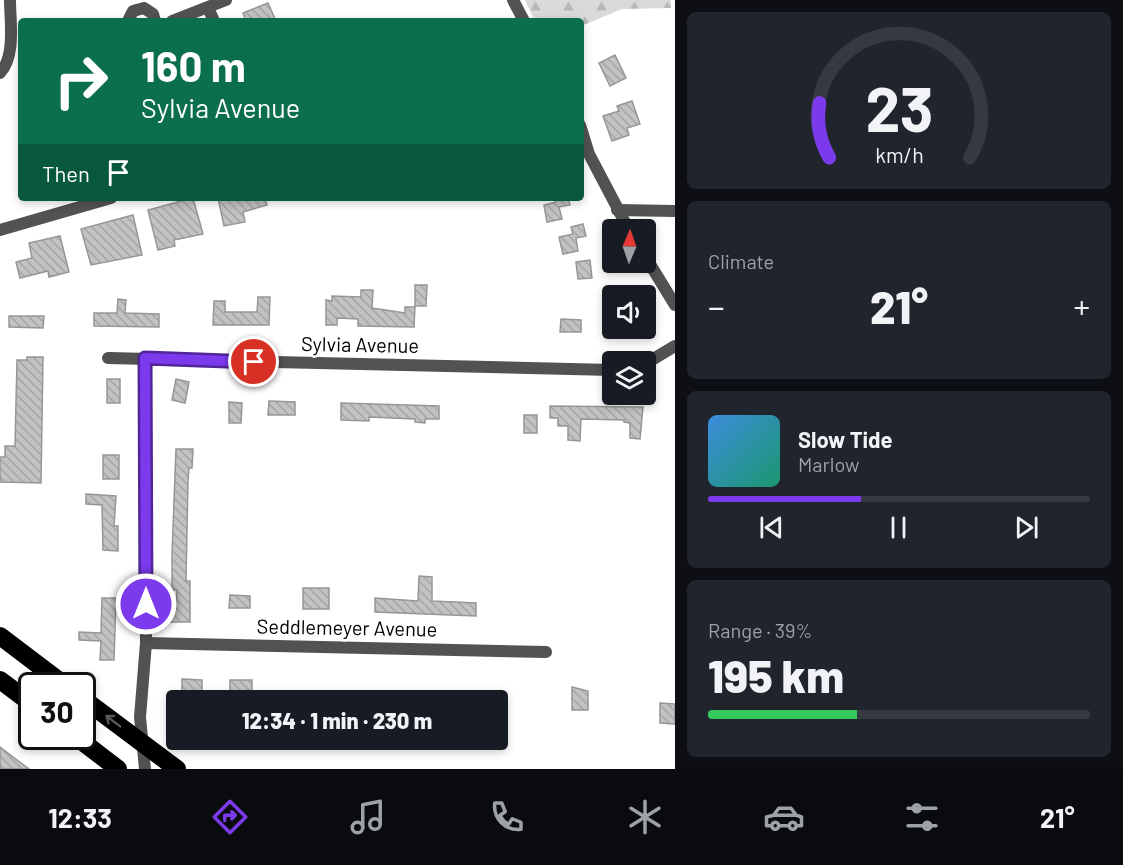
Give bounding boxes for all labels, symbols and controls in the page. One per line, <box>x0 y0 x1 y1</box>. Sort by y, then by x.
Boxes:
text: 160 m <box>141 40 246 90</box>
icon: right <box>42 42 120 120</box>
text: 23 <box>865 70 933 144</box>
text: Sylvia Avenue <box>141 91 300 123</box>
text: km/h <box>875 142 923 167</box>
icon: arrive <box>102 156 135 189</box>
text: Then <box>42 160 90 186</box>
north arrow <box>602 219 656 273</box>
map controls <box>602 219 656 405</box>
text: Climate <box>708 249 774 273</box>
text: 21° <box>870 279 928 333</box>
button: sound <box>602 285 656 339</box>
text: − <box>708 286 725 326</box>
text: + <box>1073 286 1090 326</box>
street label: Sylvia Avenue <box>301 331 419 357</box>
pin <box>228 336 279 387</box>
icon: arrive <box>237 345 270 378</box>
button: layers <box>602 351 656 405</box>
text: Slow Tide <box>798 426 893 452</box>
text: Marlow <box>798 452 859 476</box>
icon: previous <box>755 511 788 544</box>
icon: pause <box>882 511 915 544</box>
icon: next <box>1010 511 1043 544</box>
position arrow <box>114 572 178 636</box>
street label: Seddlemeyer Avenue <box>257 613 438 641</box>
text: Range · 39% <box>708 618 812 642</box>
text: 195 km <box>708 648 844 702</box>
speed limit sign: 30 <box>18 672 96 750</box>
text: 12:34 · 1 min · 230 m <box>242 707 432 733</box>
one-way arrow <box>106 715 122 728</box>
icon: directions <box>209 796 251 838</box>
icon: music <box>347 796 389 838</box>
icon: phone <box>486 796 528 838</box>
icon: climate <box>624 796 666 838</box>
icon: car <box>763 796 805 838</box>
icon: filters <box>901 796 943 838</box>
text: 12:33 <box>48 801 112 833</box>
text: 21° <box>1040 801 1075 833</box>

